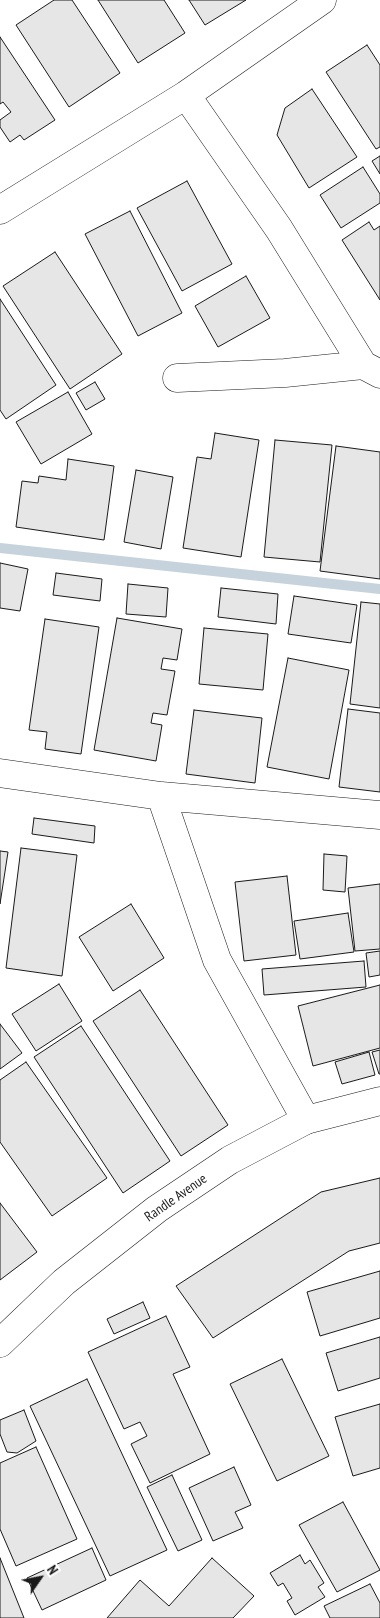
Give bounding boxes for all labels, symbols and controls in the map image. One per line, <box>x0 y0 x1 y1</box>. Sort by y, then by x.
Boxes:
street label: Randle Avenue <box>142 1170 210 1226</box>
north arrow <box>15 1553 65 1603</box>
text: N <box>43 1562 62 1578</box>

